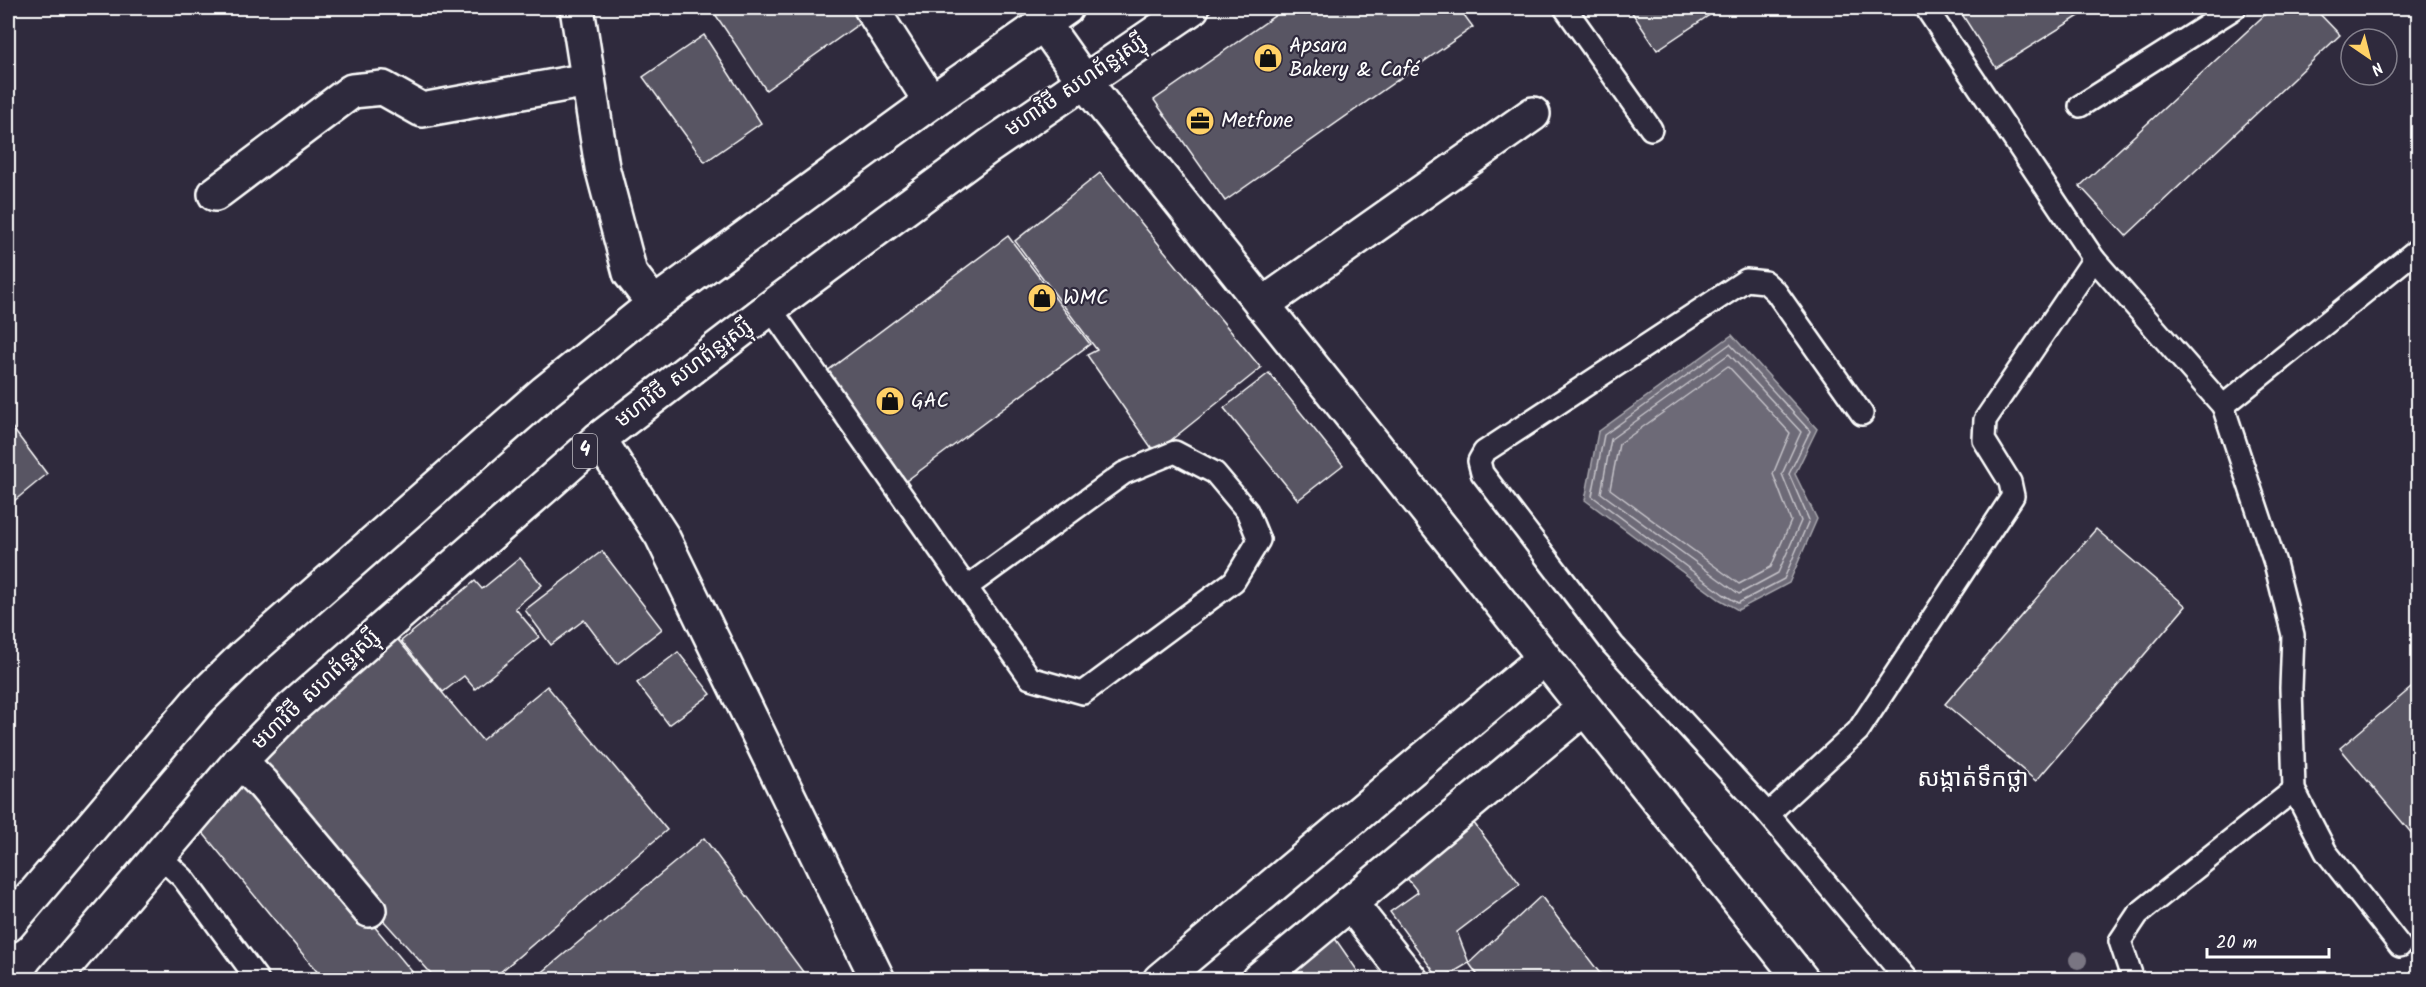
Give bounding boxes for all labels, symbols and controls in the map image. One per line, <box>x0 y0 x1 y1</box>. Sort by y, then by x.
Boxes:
street label: មហាវិថី សហព័ន្ធរុស្ស៊ី <box>998 26 1154 146</box>
north arrow <box>2339 27 2399 87</box>
place label: Apsara Bakery & Café <box>1289 30 1420 87</box>
shop icon: Apsara Bakery & Café <box>1252 42 1284 74</box>
text: N <box>2365 55 2388 81</box>
office icon: Metfone <box>1184 105 1216 137</box>
place label: Metfone <box>1221 105 1294 138</box>
shop icon: WMC <box>1026 282 1058 314</box>
place label: WMC <box>1063 282 1109 315</box>
street label: មហាវិថី សហព័ន្ធរុស្ស៊ី <box>608 311 760 437</box>
shop icon: GAC <box>874 385 906 417</box>
place label: GAC <box>911 385 949 418</box>
road number: 4 <box>573 434 597 468</box>
street label: មហាវិថី សហព័ន្ធរុស្ស៊ី <box>244 622 388 759</box>
district label: សង្កាត់ទឹកថ្លា <box>1917 760 2029 799</box>
scale bar <box>2207 921 2328 959</box>
text: 20 m <box>2216 929 2257 958</box>

